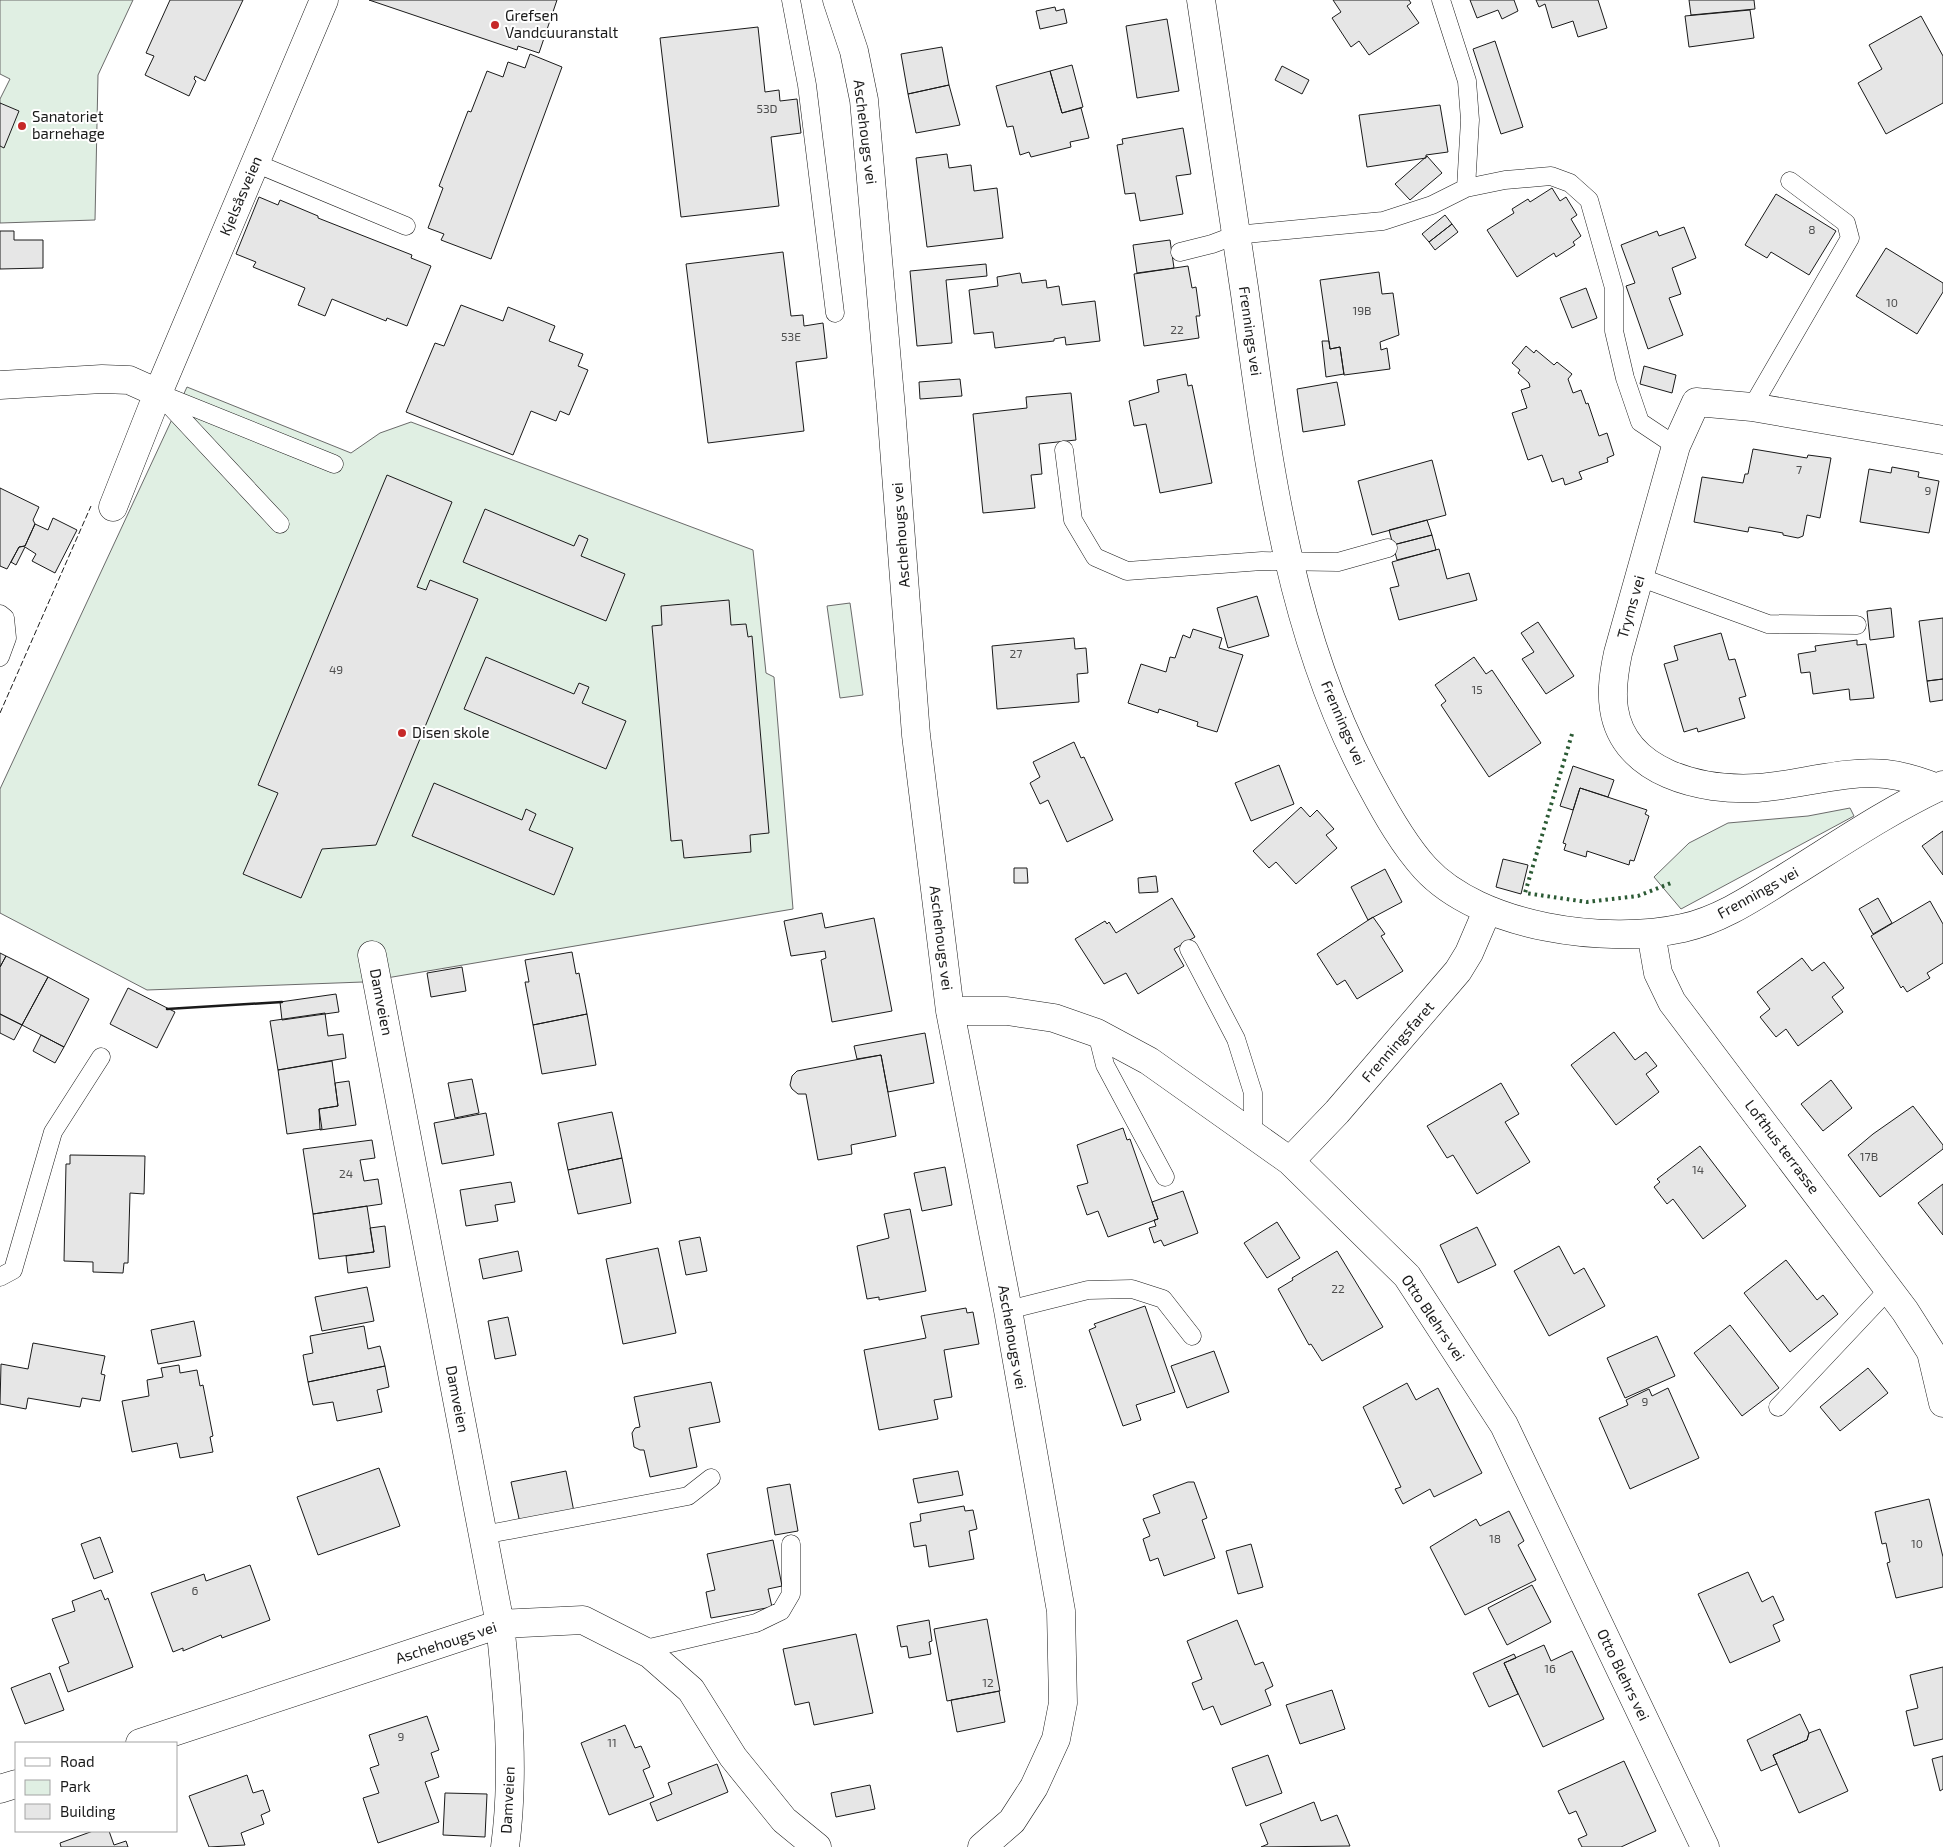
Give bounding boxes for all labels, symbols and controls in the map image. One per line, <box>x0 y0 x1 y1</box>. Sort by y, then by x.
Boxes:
place label: Grefsen Vandcuuranstalt <box>505 6 619 41</box>
marker: Grefsen Vandcuuranstalt <box>489 19 501 31</box>
street label: Aschehougs vei <box>851 78 881 185</box>
house number: 53D <box>756 101 778 115</box>
place label: Sanatoriet barnehage <box>32 107 105 142</box>
marker: Sanatoriet barnehage <box>16 120 28 132</box>
street label: Kjelsåsveien <box>215 153 266 239</box>
house number: 8 <box>1808 222 1816 236</box>
street label: Frennings vei <box>1236 285 1266 377</box>
house number: 10 <box>1886 295 1898 309</box>
house number: 19B <box>1352 303 1372 317</box>
house number: 22 <box>1170 322 1184 336</box>
house number: 53E <box>781 329 801 343</box>
house number: 7 <box>1796 462 1802 476</box>
street label: Aschehougs vei <box>887 482 913 588</box>
house number: 9 <box>1925 483 1932 497</box>
street label: Tryms vei <box>1612 573 1648 640</box>
house number: 27 <box>1010 646 1022 660</box>
house number: 49 <box>329 662 343 676</box>
street label: Frennings vei <box>1318 678 1370 768</box>
house number: 15 <box>1471 682 1483 696</box>
place label: Disen skole <box>412 723 489 741</box>
marker: Disen skole <box>396 727 408 739</box>
street label: Frennings vei <box>1714 862 1801 922</box>
street label: Aschehougs vei <box>927 884 957 991</box>
street label: Damveien <box>367 967 397 1037</box>
street label: Frenningsfaret <box>1357 997 1437 1085</box>
street label: Lofthus terrasse <box>1742 1096 1824 1197</box>
house number: 17B <box>1860 1149 1878 1163</box>
house number: 14 <box>1692 1162 1704 1176</box>
house number: 24 <box>339 1166 353 1180</box>
street label: Otto Blehrs vei <box>1398 1271 1469 1364</box>
house number: 22 <box>1331 1281 1345 1295</box>
street label: Aschehougs vei <box>995 1283 1031 1390</box>
street label: Damveien <box>443 1364 473 1434</box>
house number: 9 <box>1642 1394 1649 1408</box>
house number: 18 <box>1489 1531 1501 1545</box>
house number: 10 <box>1911 1536 1923 1550</box>
house number: 6 <box>192 1583 199 1597</box>
street label: Aschehougs vei <box>393 1617 499 1667</box>
street label: Otto Blehrs vei <box>1594 1626 1654 1724</box>
house number: 16 <box>1544 1661 1556 1675</box>
house number: 12 <box>982 1675 994 1689</box>
house number: 9 <box>398 1729 405 1743</box>
house number: 11 <box>607 1735 617 1749</box>
legend <box>15 1742 178 1832</box>
text: Road <box>60 1752 95 1770</box>
street label: Damveien <box>496 1766 518 1834</box>
text: Park <box>60 1777 91 1795</box>
text: Building <box>60 1802 116 1820</box>

